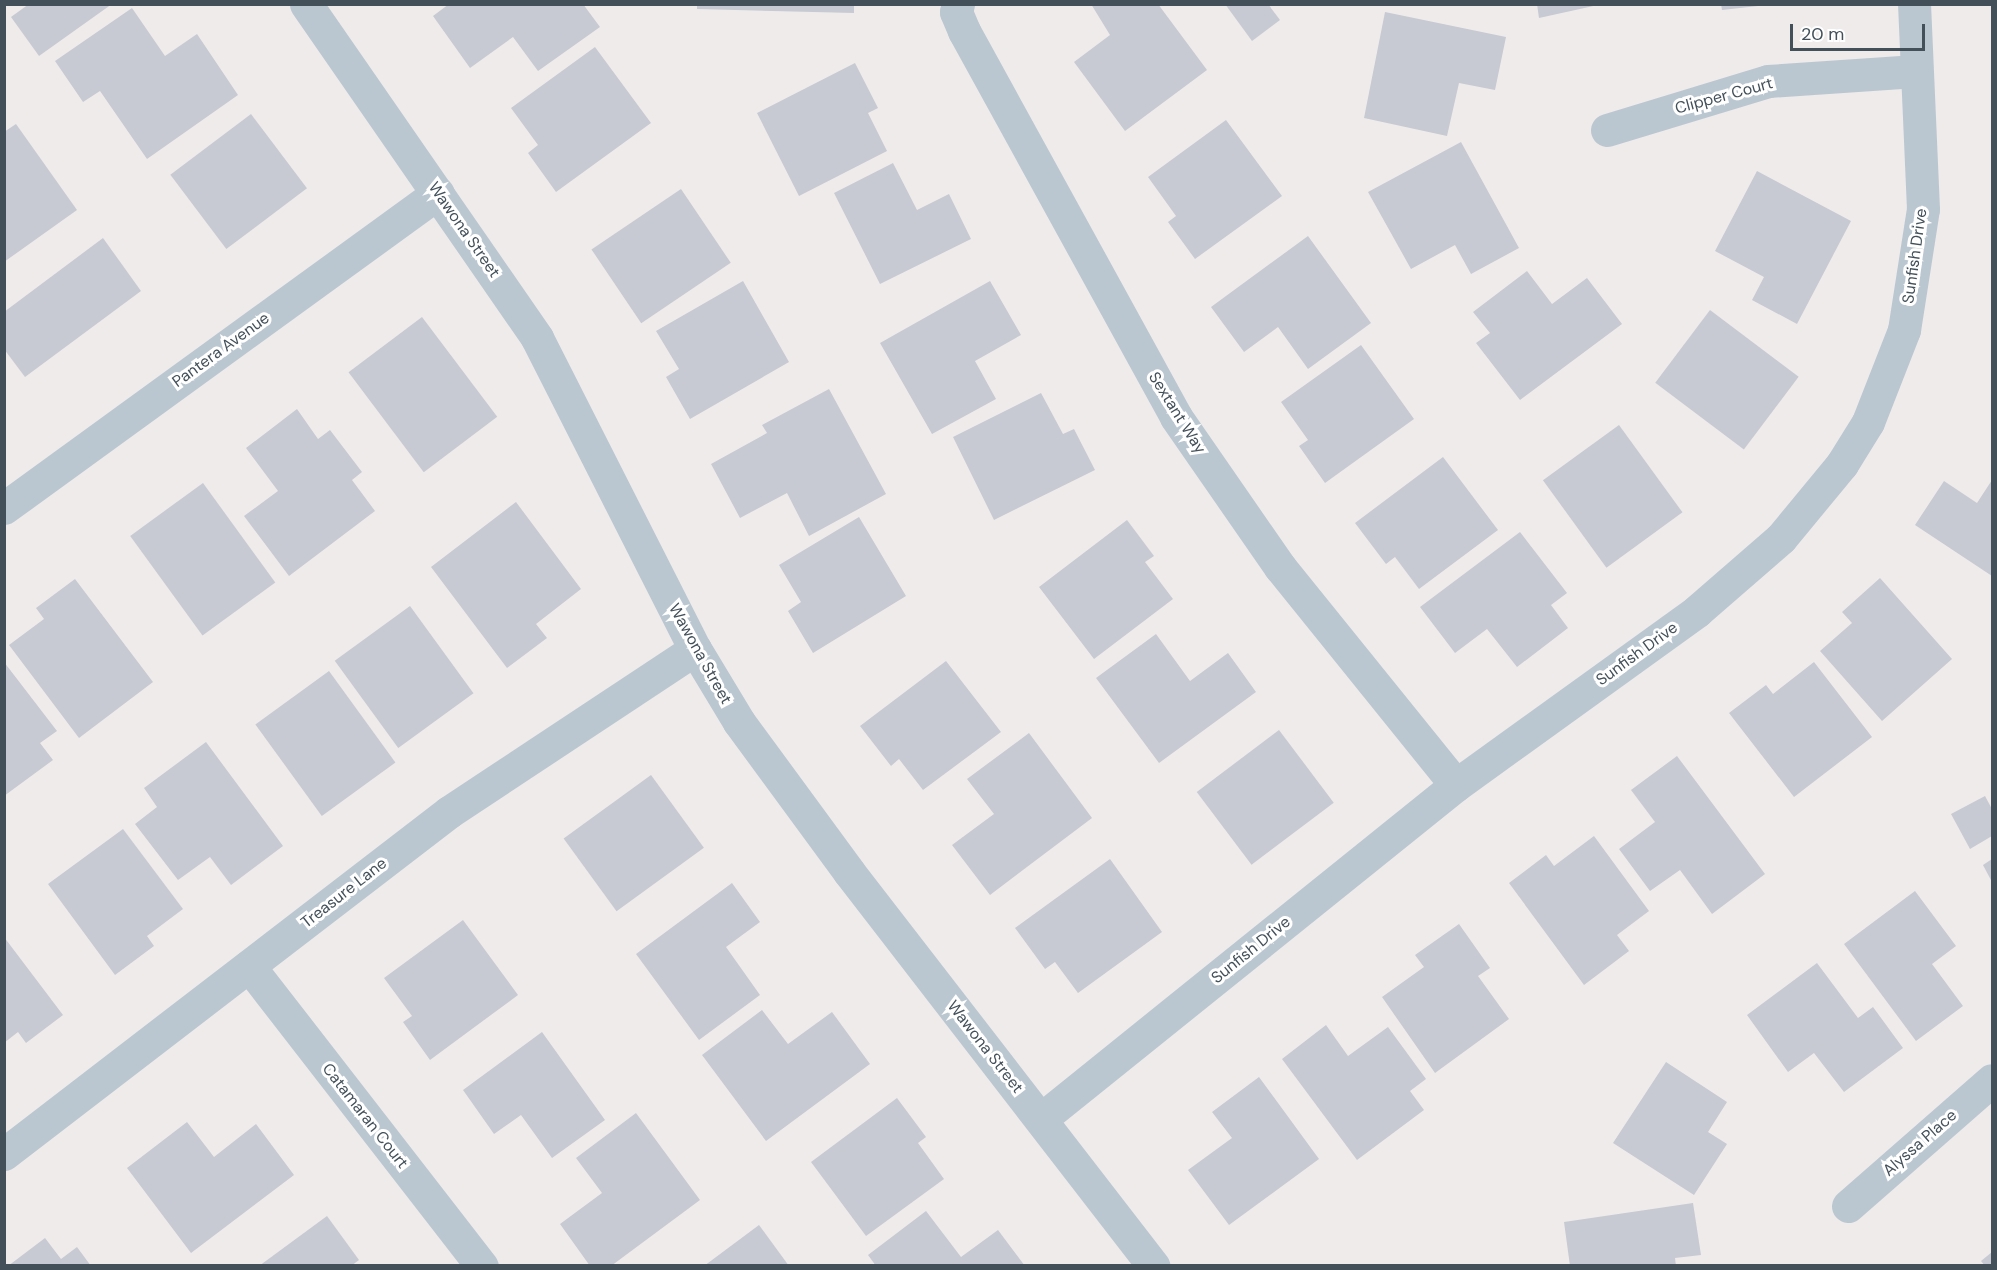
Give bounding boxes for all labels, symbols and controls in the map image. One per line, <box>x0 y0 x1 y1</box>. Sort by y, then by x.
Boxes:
scale bar <box>1793 12 1928 50</box>
text: 20 m <box>1801 22 1844 46</box>
street label: Clipper Court <box>1673 74 1775 118</box>
street label: Wawona Street <box>424 179 504 281</box>
street label: Sunfish Drive <box>1899 207 1931 305</box>
street label: Pantera Avenue <box>169 308 273 392</box>
street label: Sextant Way <box>1144 369 1210 457</box>
street label: Wawona Street <box>664 600 736 708</box>
street label: Sunfish Drive <box>1593 618 1681 690</box>
street label: Treasure Lane <box>297 854 391 932</box>
street label: Sunfish Drive <box>1208 912 1294 988</box>
street label: Wawona Street <box>943 997 1027 1097</box>
street label: Catamaran Court <box>318 1060 412 1172</box>
street label: Alyssa Place <box>1879 1106 1961 1180</box>

